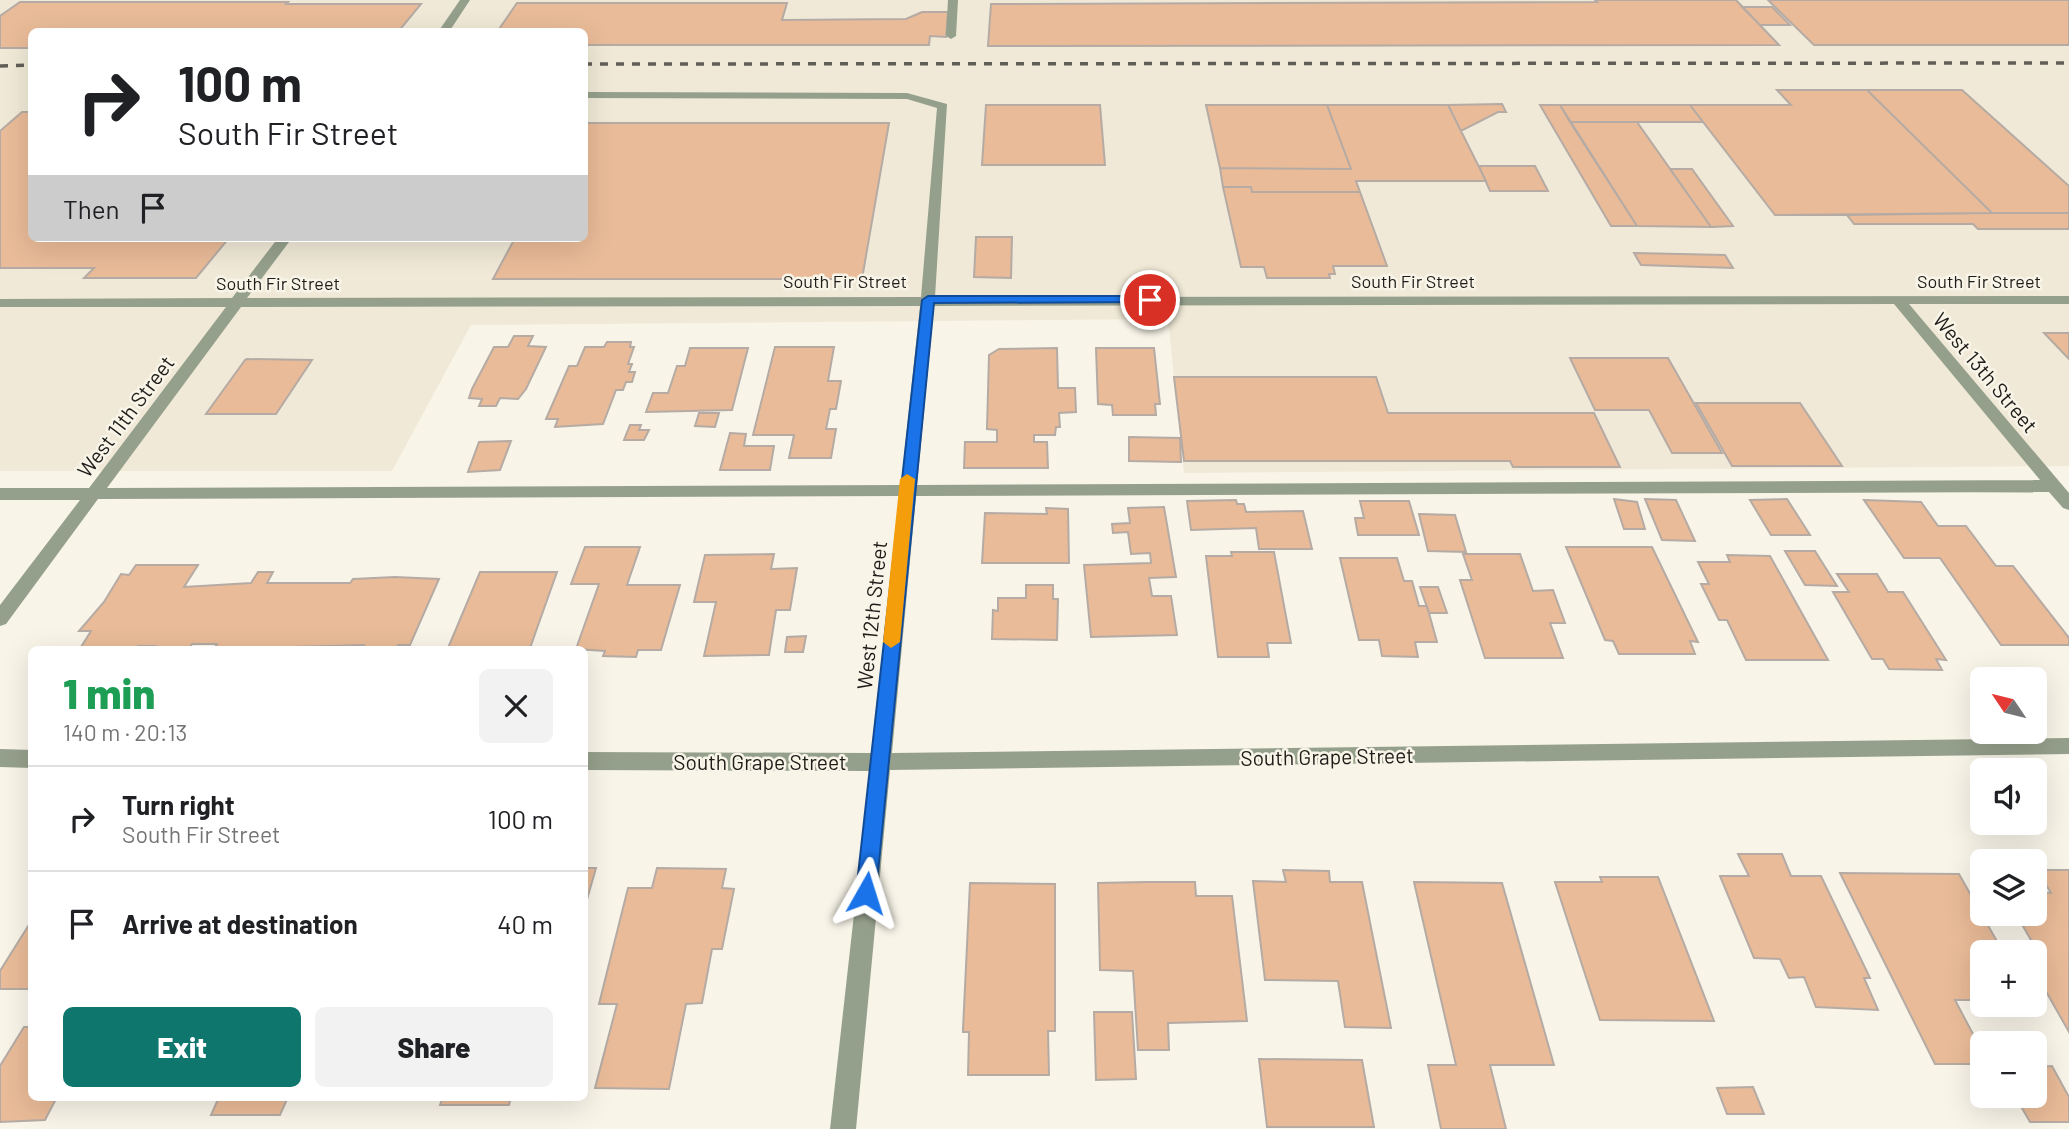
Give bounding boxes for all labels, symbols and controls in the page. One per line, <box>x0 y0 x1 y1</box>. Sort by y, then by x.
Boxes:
text: 100 m <box>178 53 302 112</box>
icon: right <box>63 56 154 147</box>
text: South Fir Street <box>178 113 398 151</box>
icon: arrive <box>134 189 172 227</box>
text: Then <box>63 193 120 224</box>
street label: South Fir Street <box>783 270 907 292</box>
pin <box>1120 270 1180 330</box>
street label: South Fir Street <box>1351 270 1475 292</box>
street label: South Fir Street <box>1917 270 2041 292</box>
street label: South Fir Street <box>216 272 340 294</box>
icon: arrive <box>1131 281 1169 319</box>
street label: West 13th Street <box>1929 307 2043 437</box>
street label: West 11th Street <box>71 350 179 482</box>
street label: West 12th Street <box>851 539 891 691</box>
text: 1 min <box>63 667 155 717</box>
north arrow <box>1970 667 2048 744</box>
map controls <box>1970 667 2047 1108</box>
button: close <box>479 669 553 743</box>
text: 140 m · 20:13 <box>63 718 187 746</box>
street label: South Grape Street <box>1240 742 1414 770</box>
street label: South Grape Street <box>673 749 847 774</box>
button: sound <box>1970 758 2047 835</box>
text: Turn right <box>122 789 235 820</box>
icon: right <box>63 800 101 838</box>
text: 100 m <box>488 803 553 834</box>
text: South Fir Street <box>122 820 280 848</box>
button: layers <box>1970 849 2047 926</box>
position arrow <box>829 856 903 930</box>
icon: arrive <box>63 905 101 943</box>
text: Arrive at destination <box>122 908 358 939</box>
text: 40 m <box>497 908 553 939</box>
button: + <box>1970 940 2047 1017</box>
button: Exit <box>63 1007 301 1087</box>
button: Share <box>315 1007 553 1087</box>
button: − <box>1970 1031 2047 1108</box>

